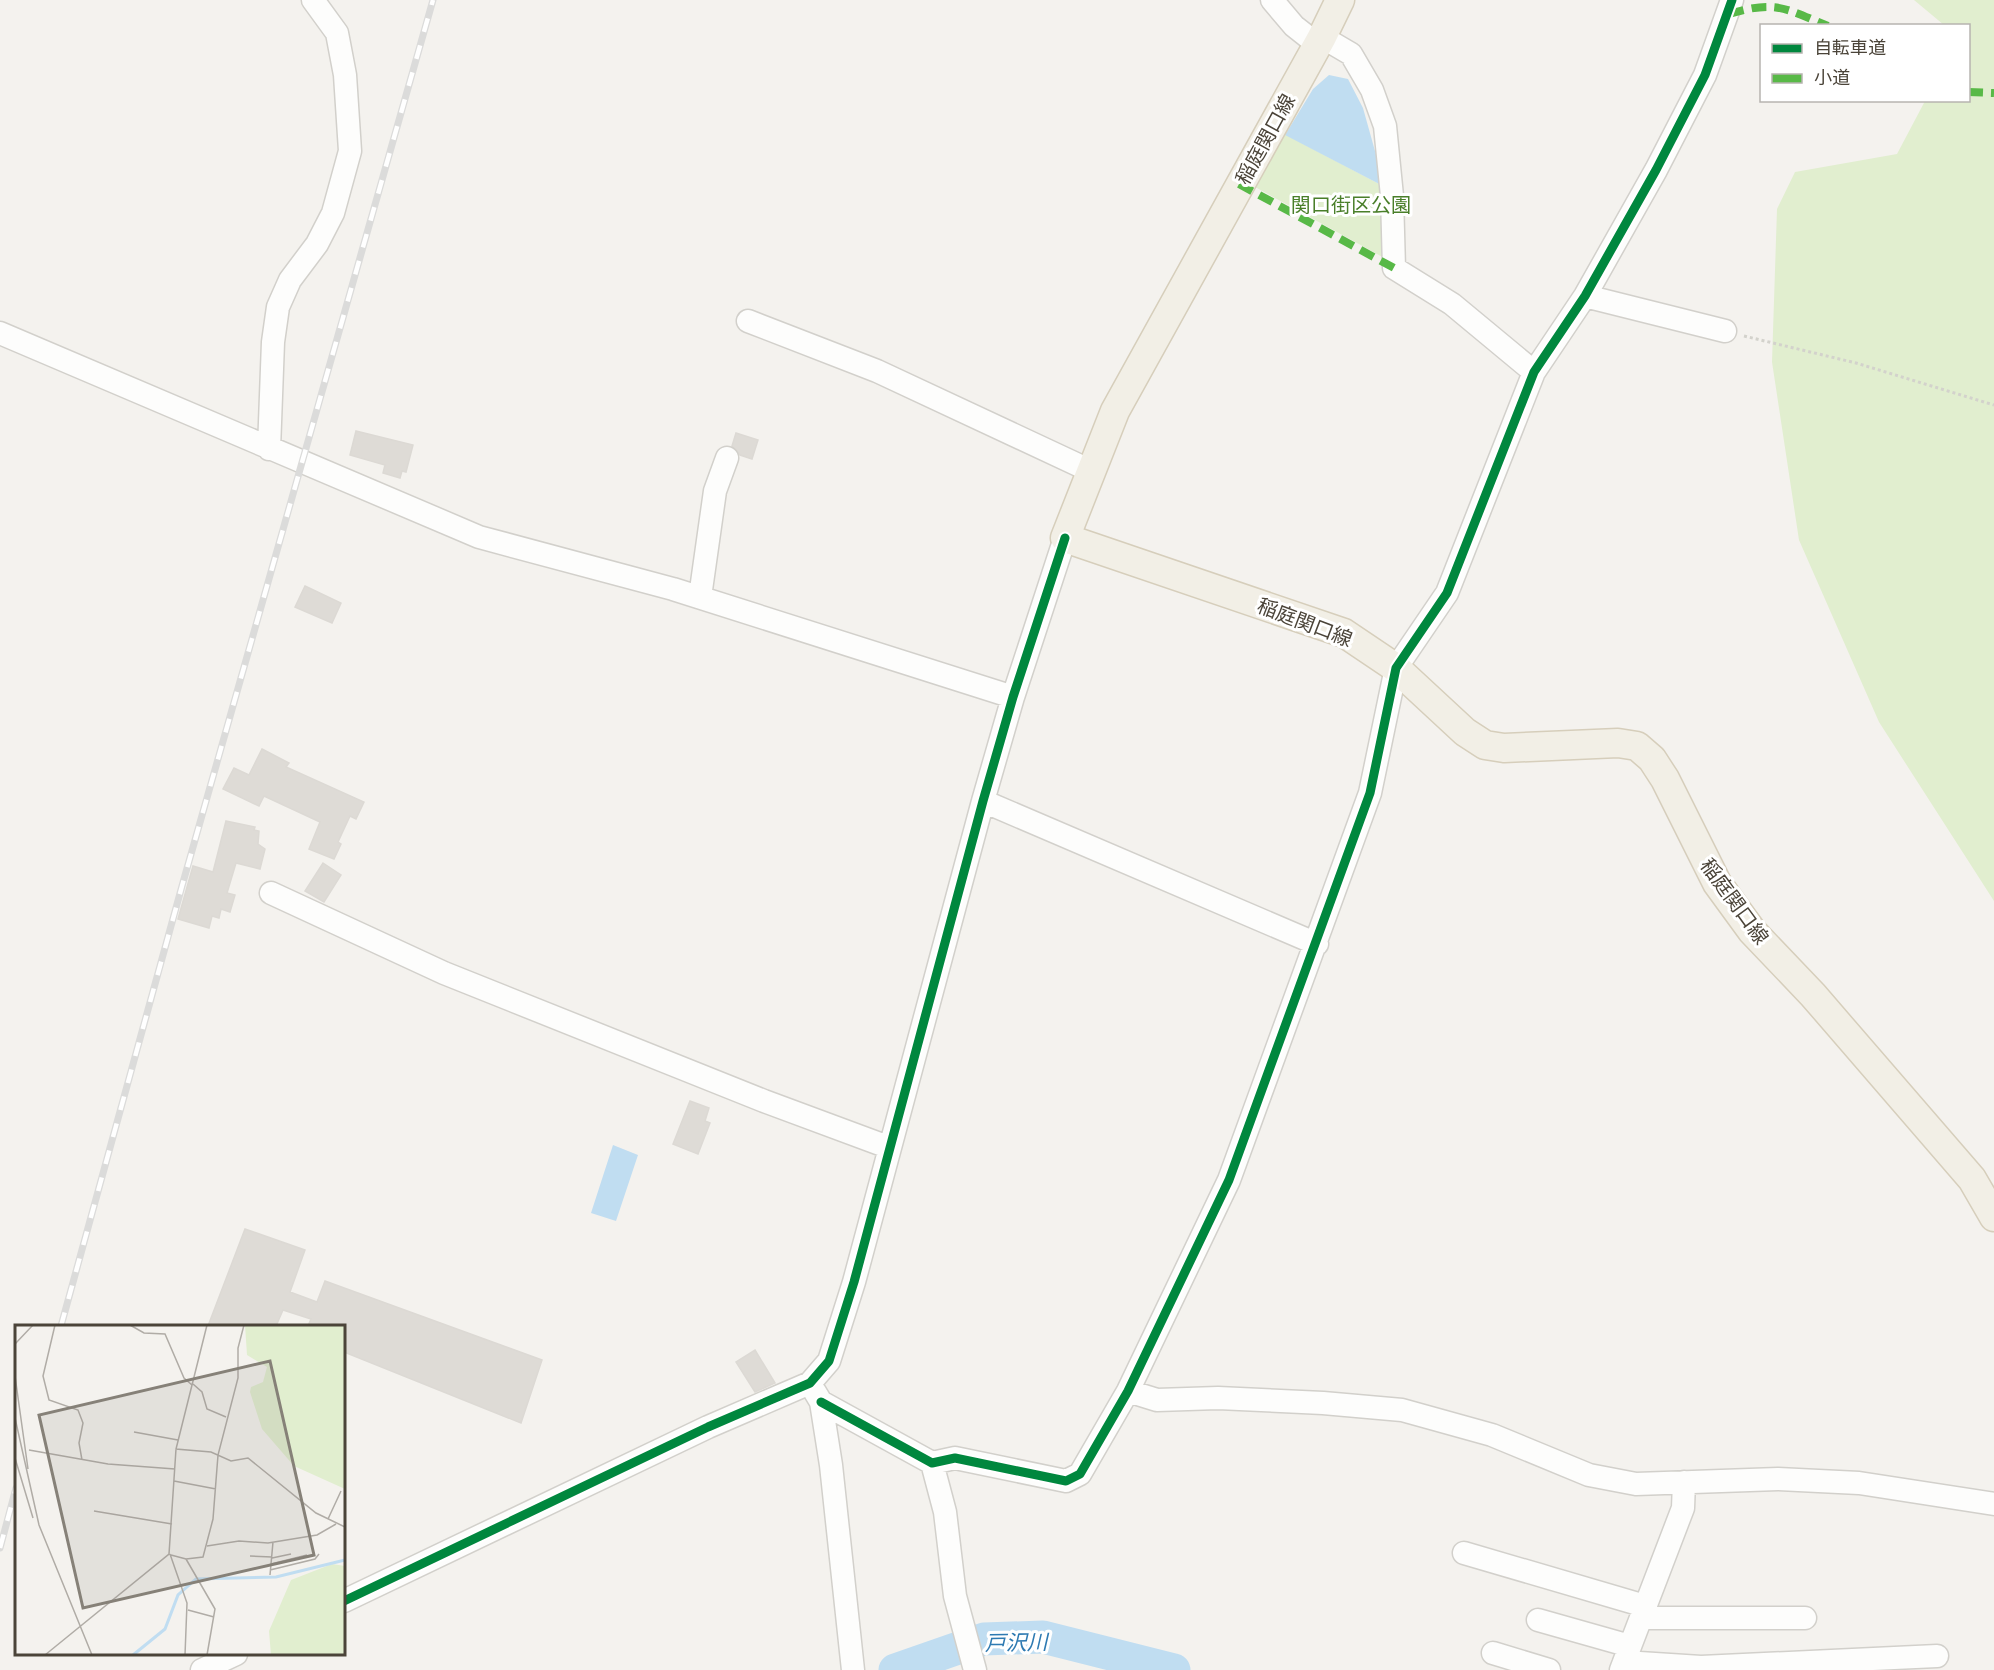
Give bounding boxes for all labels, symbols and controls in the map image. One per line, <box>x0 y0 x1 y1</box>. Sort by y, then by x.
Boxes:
legend <box>1760 24 1970 102</box>
text: 自転車道 <box>1814 37 1886 57</box>
text: 小道 <box>1814 67 1850 87</box>
street label: 稲庭関口線 <box>1231 90 1299 188</box>
park label: 関口街区公園 <box>1291 193 1411 216</box>
street label: 稲庭関口線 <box>1254 593 1356 651</box>
street label: 稲庭関口線 <box>1696 854 1774 948</box>
inset map <box>15 1325 345 1655</box>
water label: 戸沢川 <box>984 1629 1050 1655</box>

